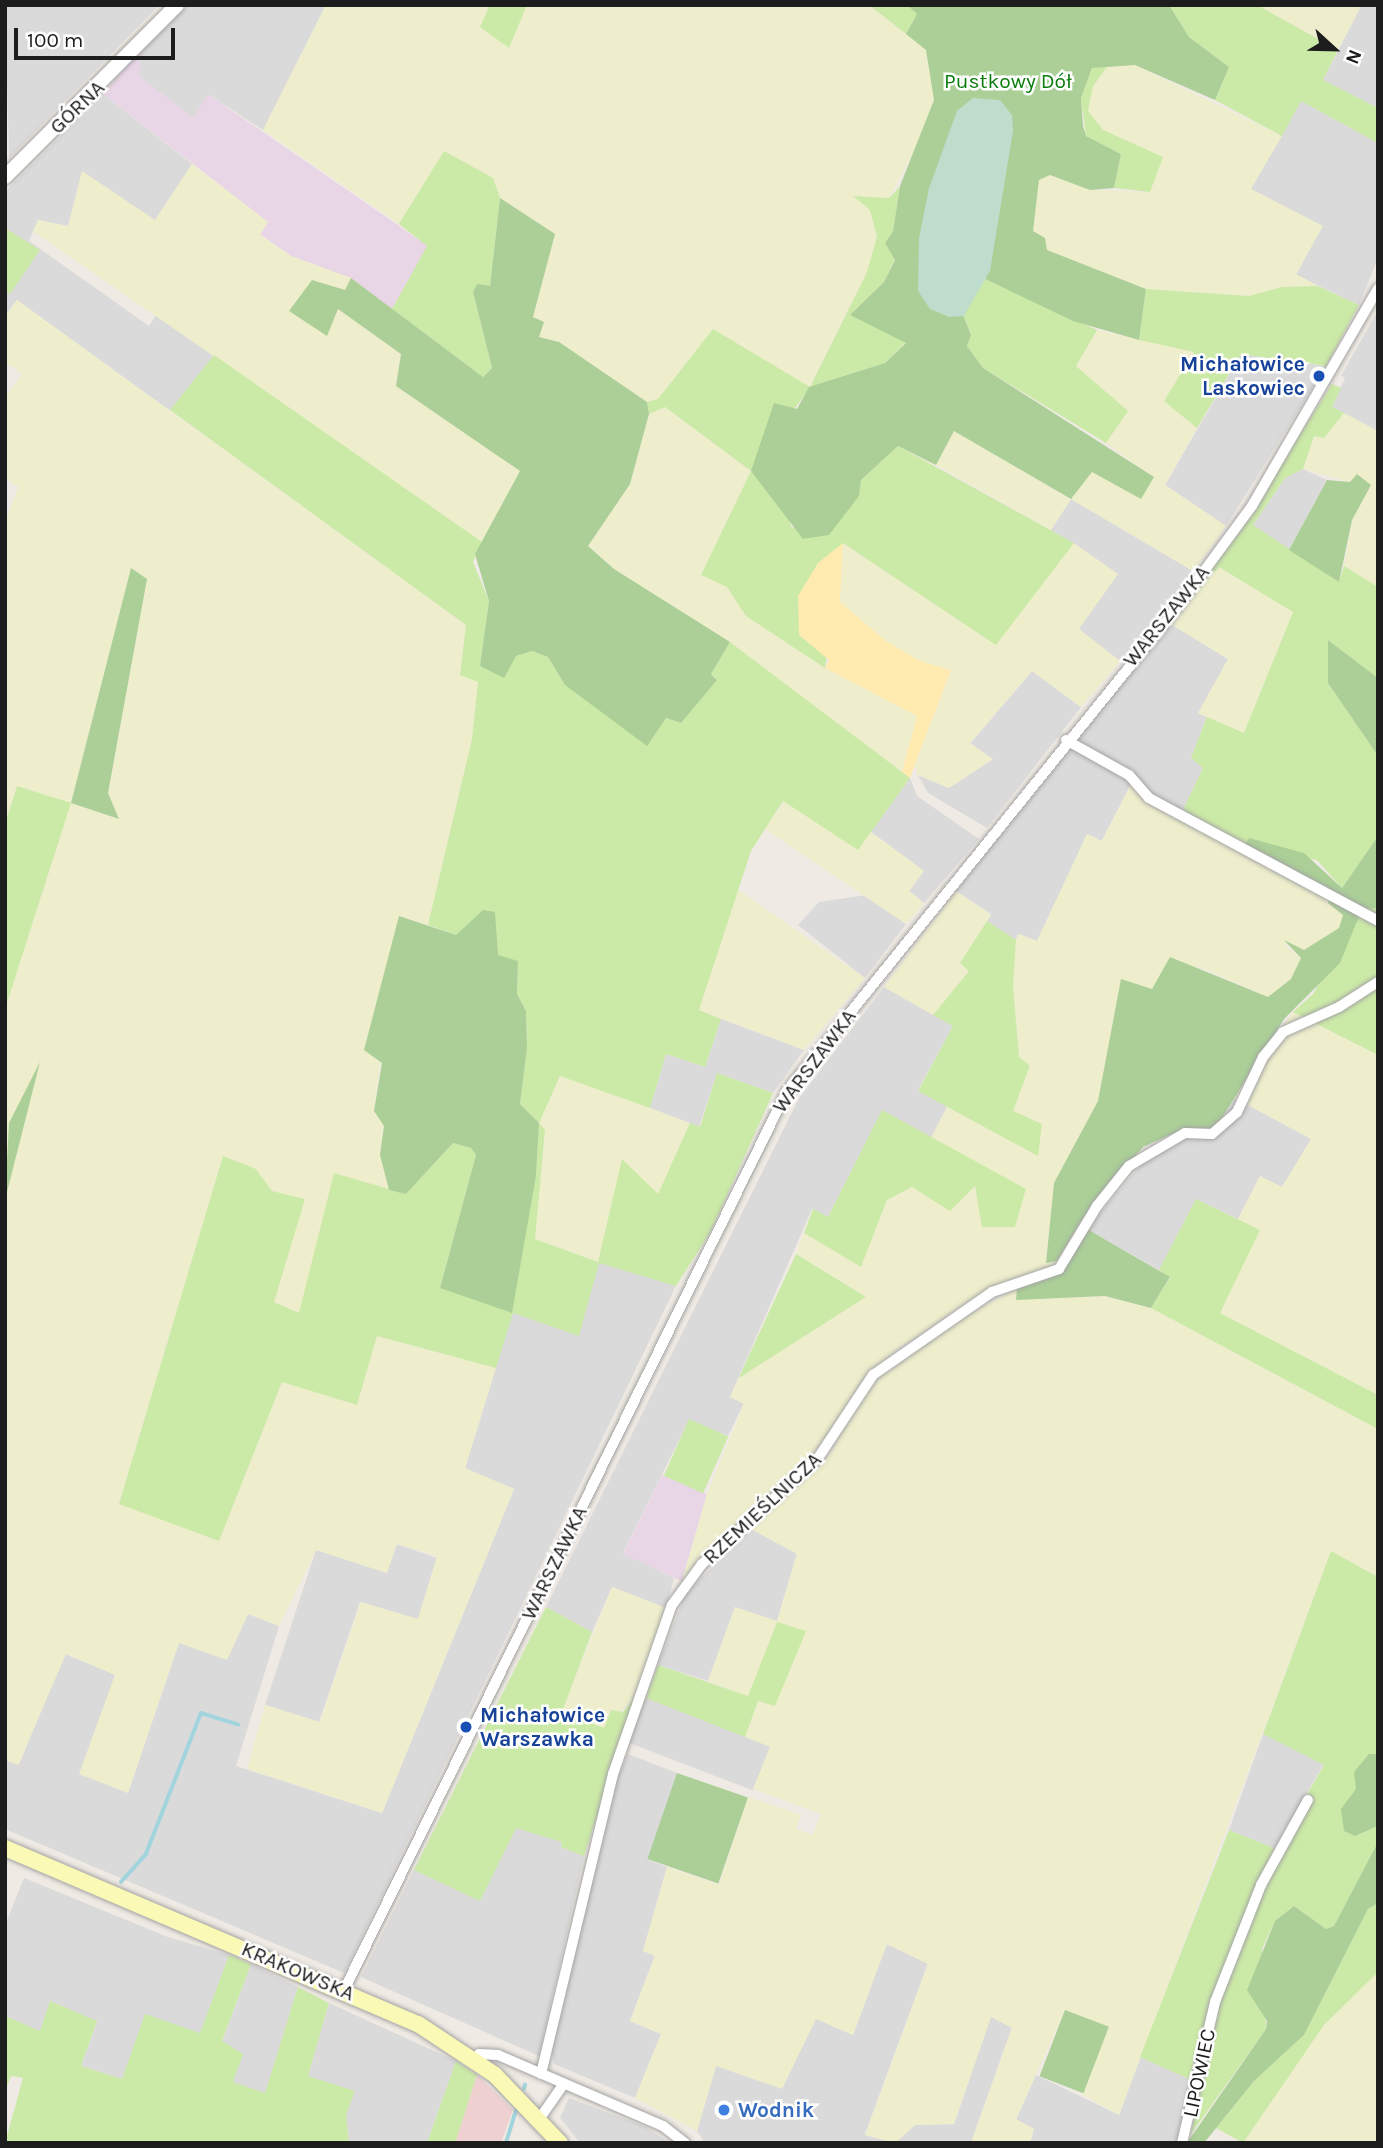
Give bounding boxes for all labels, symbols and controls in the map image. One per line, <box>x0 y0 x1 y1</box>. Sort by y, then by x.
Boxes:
scale bar <box>18 14 178 58</box>
north arrow <box>1299 14 1369 84</box>
text: 100 m <box>27 28 84 52</box>
text: N <box>1341 46 1366 67</box>
park label: Pustkowy Dół <box>944 68 1072 94</box>
street label: GÓRNA <box>44 75 110 139</box>
place label: Michałowice Laskowiec <box>1180 351 1305 401</box>
marker: Michałowice Laskowiec <box>1311 368 1327 384</box>
street label: WARSZAWKA <box>1117 560 1215 672</box>
street label: WARSZAWKA <box>767 1004 861 1118</box>
street label: RZEMIEŚLNICZA <box>698 1447 826 1569</box>
street label: WARSZAWKA <box>516 1502 592 1624</box>
place label: Michałowice Warszawka <box>480 1702 605 1752</box>
marker: Michałowice Warszawka <box>458 1719 474 1735</box>
street label: KRAKOWSKA <box>238 1936 358 2006</box>
street label: LIPOWIEC <box>1177 2026 1221 2120</box>
place label: Wodnik <box>738 2097 814 2123</box>
marker: Wodnik <box>716 2102 732 2118</box>

